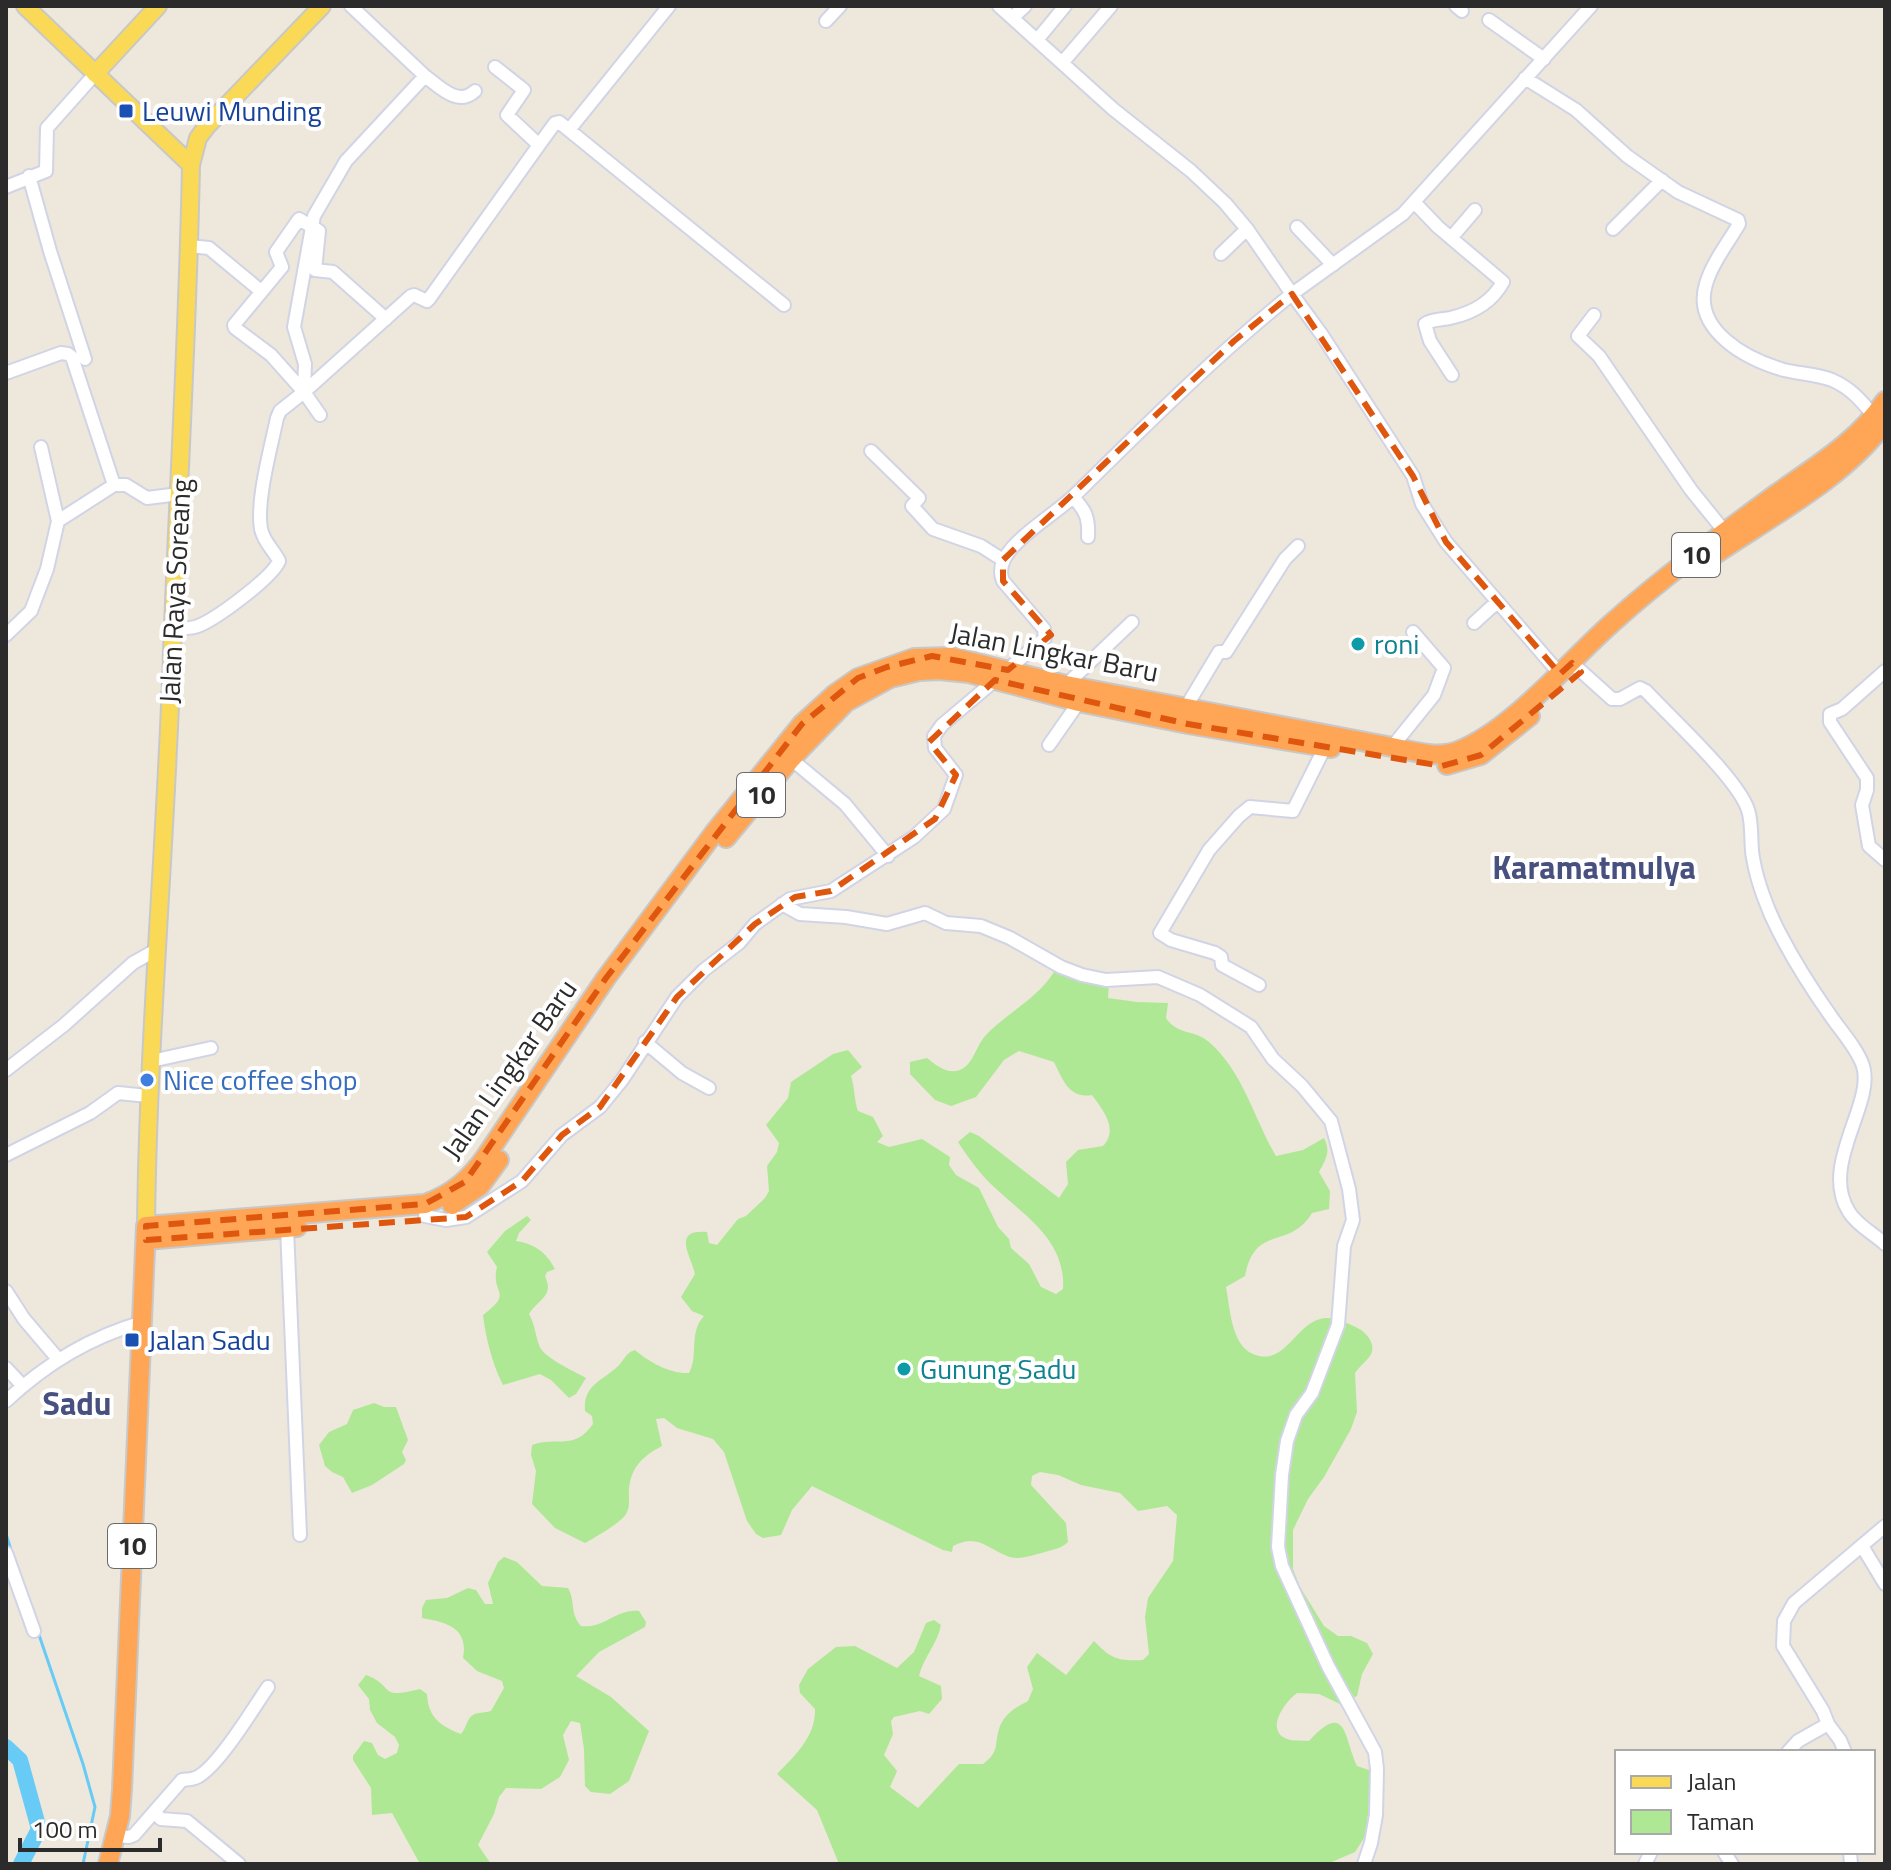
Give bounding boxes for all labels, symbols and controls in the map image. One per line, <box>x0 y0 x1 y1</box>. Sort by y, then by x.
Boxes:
place label: Leuwi Munding <box>142 89 322 132</box>
marker: Leuwi Munding <box>117 102 135 120</box>
street label: Jalan Raya Soreang <box>147 477 202 705</box>
road number: 10 <box>1672 533 1720 577</box>
street label: Jalan Lingkar Baru <box>946 610 1162 693</box>
place label: roni <box>1374 622 1419 665</box>
marker: roni <box>1349 635 1367 653</box>
road number: 10 <box>737 773 785 817</box>
district label: Karamatmulya <box>1492 843 1696 891</box>
street label: Jalan Lingkar Baru <box>430 970 587 1168</box>
place label: Nice coffee shop <box>163 1058 358 1101</box>
marker: Nice coffee shop <box>138 1071 156 1089</box>
place label: Jalan Sadu <box>148 1318 271 1361</box>
marker: Jalan Sadu <box>123 1331 141 1349</box>
place label: Gunung Sadu <box>920 1347 1077 1390</box>
marker: Gunung Sadu <box>895 1360 913 1378</box>
district label: Sadu <box>42 1379 112 1427</box>
road number: 10 <box>108 1524 156 1568</box>
legend <box>1615 1750 1875 1854</box>
text: Jalan <box>1687 1763 1736 1799</box>
scale bar <box>20 1802 160 1852</box>
text: Taman <box>1687 1803 1755 1839</box>
text: 100 m <box>32 1811 98 1847</box>

